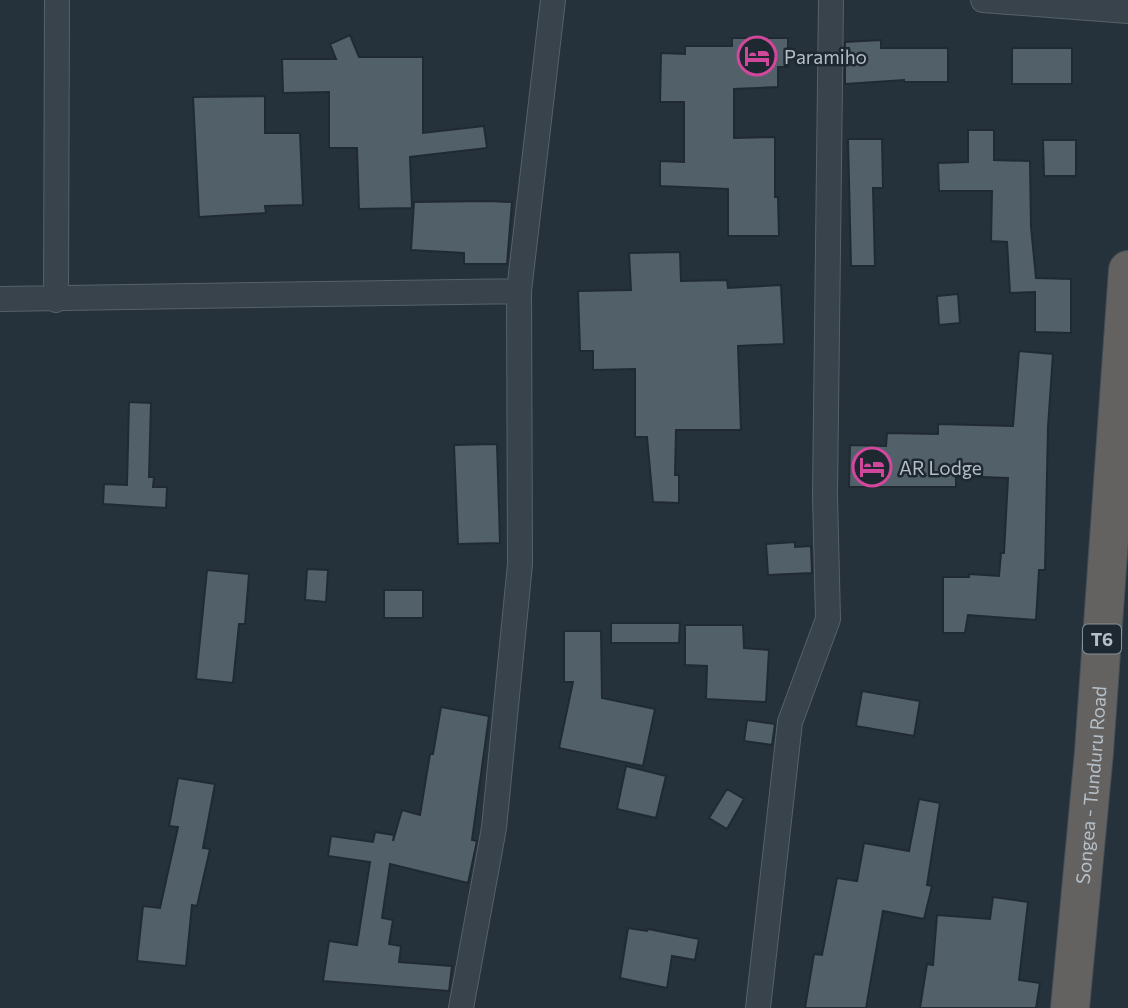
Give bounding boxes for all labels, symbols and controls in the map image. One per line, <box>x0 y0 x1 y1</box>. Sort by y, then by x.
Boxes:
hotel icon: Paramiho <box>736 35 778 77</box>
place label: Paramiho <box>784 45 867 68</box>
hotel icon: AR Lodge <box>851 446 893 488</box>
place label: AR Lodge <box>899 456 982 479</box>
road number: T6 <box>1083 624 1121 654</box>
street label: Songea - Tunduru Road <box>1070 685 1110 885</box>

